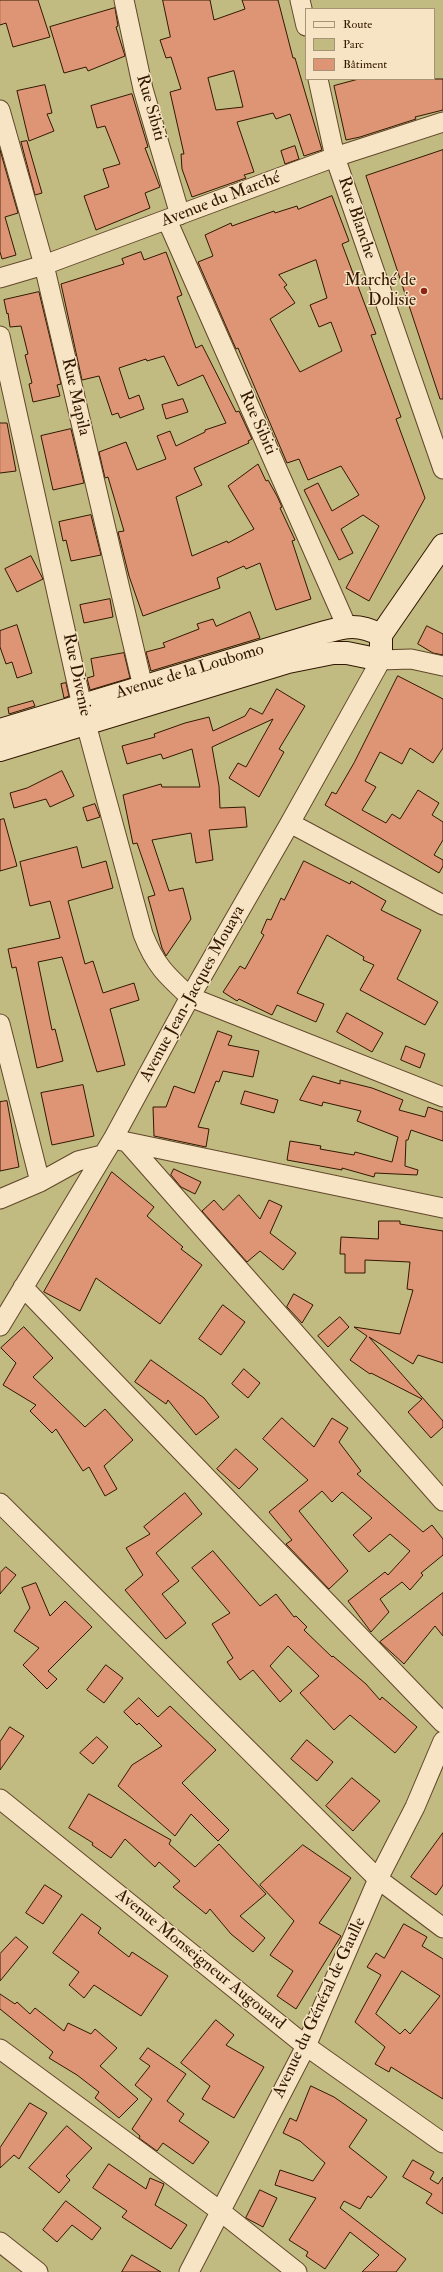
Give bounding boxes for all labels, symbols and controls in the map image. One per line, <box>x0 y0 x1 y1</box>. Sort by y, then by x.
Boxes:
legend <box>305 8 435 80</box>
text: Route <box>343 17 372 32</box>
text: Parc <box>343 37 364 52</box>
text: Bâtiment <box>343 57 387 72</box>
street label: Rue Sibiti <box>131 72 169 144</box>
street label: Avenue du Marché <box>159 168 283 232</box>
street label: Rue Blanche <box>332 174 380 262</box>
place label: Marché de Dolisie <box>344 271 416 311</box>
marker: Marché de Dolisie <box>419 286 429 296</box>
street label: Rue Mapila <box>56 356 94 438</box>
street label: Rue Sibiti <box>234 388 280 458</box>
street label: Rue Divenie <box>57 632 95 718</box>
street label: Avenue de la Loubomo <box>113 640 267 704</box>
street label: Avenue Jean-Jacques Mouaya <box>136 902 250 1086</box>
street label: Avenue Monseigneur Augouard <box>111 1885 289 2035</box>
street label: Avenue du Général de Gaulle <box>269 1914 371 2102</box>

